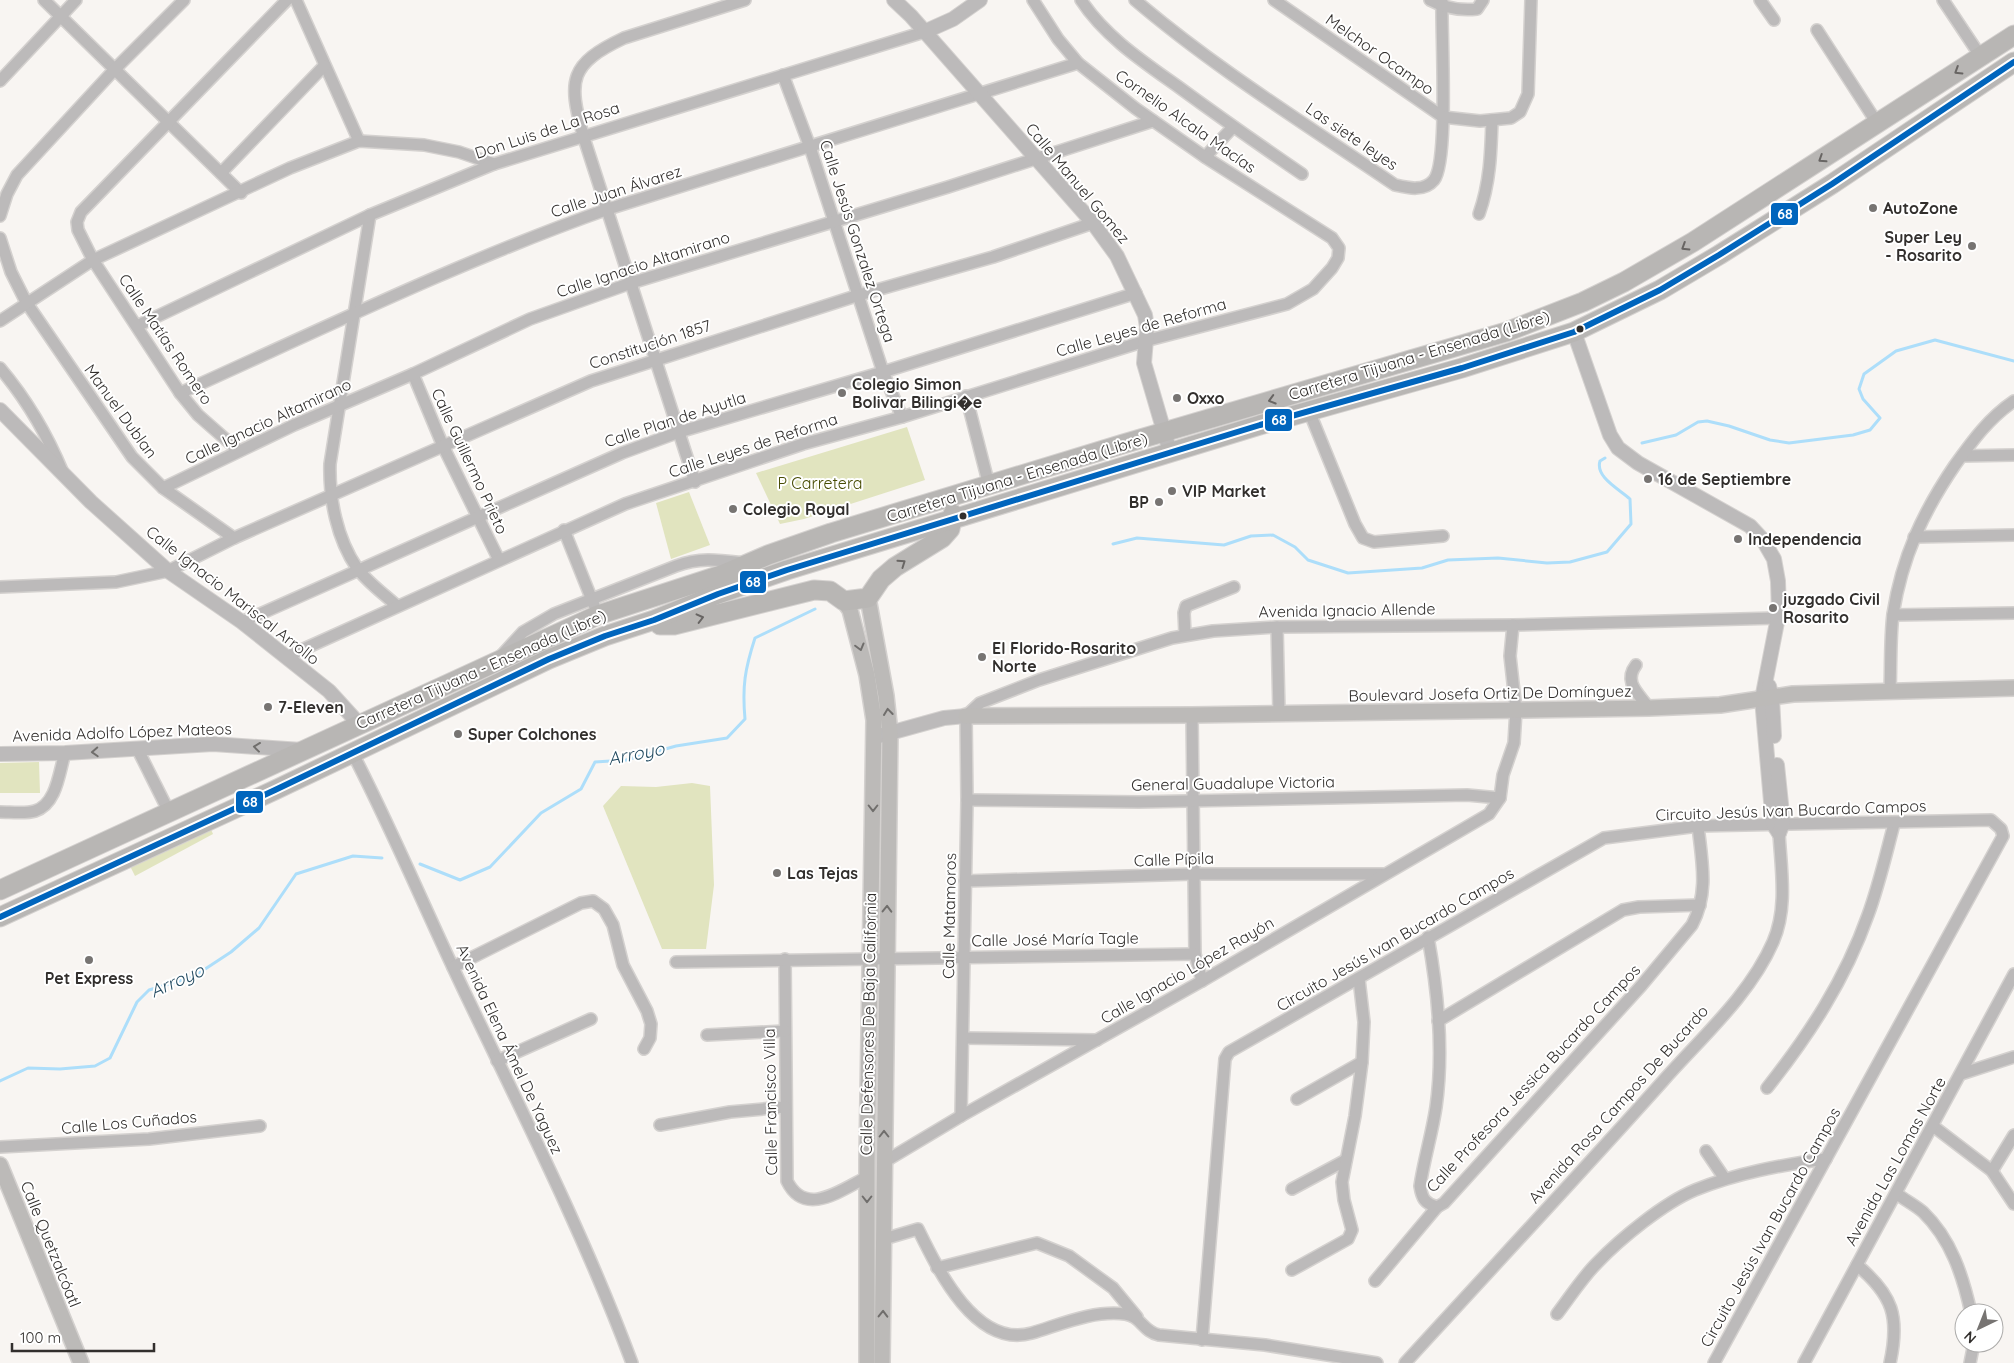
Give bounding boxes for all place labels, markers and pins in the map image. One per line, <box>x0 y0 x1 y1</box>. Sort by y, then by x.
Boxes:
place label: AutoZone <box>1883 198 1958 218</box>
marker: AutoZone <box>1867 202 1879 214</box>
place label: Super Ley - Rosarito <box>1884 227 1962 265</box>
marker: Super Ley - Rosarito <box>1966 240 1978 252</box>
unlabelled marker <box>1575 324 1585 334</box>
place label: Colegio Simon Bolivar Bilingi�e <box>852 374 982 412</box>
marker: Colegio Simon Bolivar Bilingi�e <box>836 387 848 399</box>
place label: Oxxo <box>1187 388 1225 408</box>
marker: Oxxo <box>1171 392 1183 404</box>
place label: 16 de Septiembre <box>1658 469 1791 489</box>
marker: 16 de Septiembre <box>1642 473 1654 485</box>
place label: VIP Market <box>1182 481 1266 501</box>
marker: VIP Market <box>1166 485 1178 497</box>
place label: BP <box>1129 492 1149 512</box>
marker: BP <box>1153 496 1165 508</box>
place label: Colegio Royal <box>743 499 850 519</box>
marker: Colegio Royal <box>727 503 739 515</box>
unlabelled marker <box>958 511 968 521</box>
place label: Independencia <box>1748 529 1862 549</box>
marker: Independencia <box>1732 533 1744 545</box>
place label: juzgado Civil Rosarito <box>1782 589 1880 627</box>
marker: juzgado Civil Rosarito <box>1767 602 1779 614</box>
place label: El Florido-Rosarito Norte <box>992 638 1136 676</box>
marker: El Florido-Rosarito Norte <box>976 651 988 663</box>
place label: 7-Eleven <box>278 697 344 717</box>
marker: 7-Eleven <box>262 701 274 713</box>
place label: Super Colchones <box>468 724 597 744</box>
marker: Super Colchones <box>452 728 464 740</box>
place label: Las Tejas <box>787 863 858 883</box>
marker: Las Tejas <box>771 867 783 879</box>
marker: Pet Express <box>83 954 95 966</box>
place label: Pet Express <box>45 968 133 988</box>

